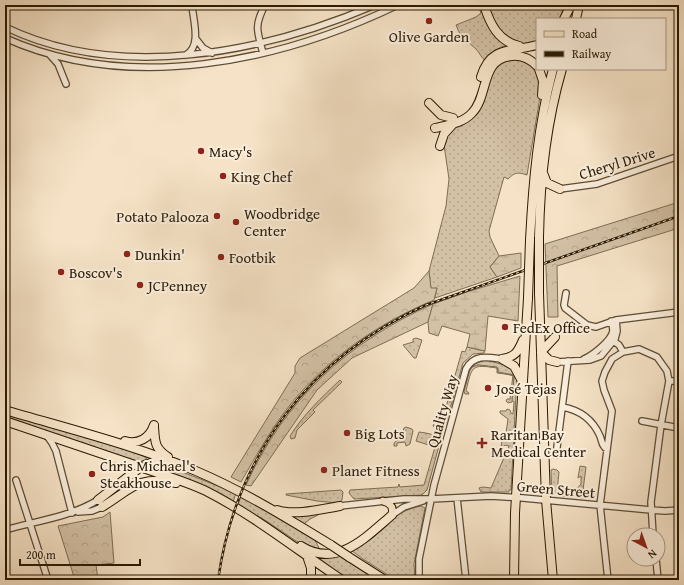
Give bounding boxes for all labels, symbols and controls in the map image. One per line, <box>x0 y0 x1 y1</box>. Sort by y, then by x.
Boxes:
marker: Olive Garden <box>424 16 434 26</box>
legend <box>536 18 666 70</box>
text: Road <box>572 25 598 42</box>
place label: Olive Garden <box>389 26 470 47</box>
text: Railway <box>572 45 611 62</box>
place label: Macy's <box>209 141 252 162</box>
street label: Cheryl Drive <box>576 141 658 185</box>
marker: Macy's <box>196 146 206 156</box>
place label: King Chef <box>231 166 294 187</box>
marker: King Chef <box>218 171 228 181</box>
place label: Woodbridge Center <box>244 203 320 241</box>
place label: Potato Palooza <box>116 206 209 227</box>
marker: Potato Palooza <box>212 211 222 221</box>
marker: Woodbridge Center <box>231 217 241 227</box>
place label: Dunkin' <box>135 244 185 265</box>
place label: Footbik <box>229 247 276 268</box>
marker: Dunkin' <box>122 249 132 259</box>
marker: Footbik <box>216 252 226 262</box>
place label: Boscov's <box>69 262 122 283</box>
marker: Boscov's <box>56 267 66 277</box>
place label: JCPenney <box>146 275 208 296</box>
marker: JCPenney <box>135 280 145 290</box>
place label: FedEx Office <box>513 317 590 338</box>
marker: FedEx Office <box>500 322 510 332</box>
street label: Quality Way <box>421 371 463 450</box>
place label: José Tejas <box>494 378 557 399</box>
marker: José Tejas <box>483 383 493 393</box>
place label: Big Lots <box>355 423 405 444</box>
place label: Raritan Bay Medical Center <box>491 424 586 462</box>
marker: Big Lots <box>342 428 352 438</box>
marker: Raritan Bay Medical Center <box>476 437 488 449</box>
place label: Chris Michael's Steakhouse <box>100 455 196 493</box>
place label: Planet Fitness <box>332 460 420 481</box>
marker: Planet Fitness <box>319 465 329 475</box>
marker: Chris Michael's Steakhouse <box>87 469 97 479</box>
street label: Green Street <box>516 475 597 503</box>
north arrow <box>626 527 666 567</box>
scale bar <box>20 541 140 567</box>
text: 200 m <box>26 546 56 563</box>
text: N <box>644 546 661 563</box>

